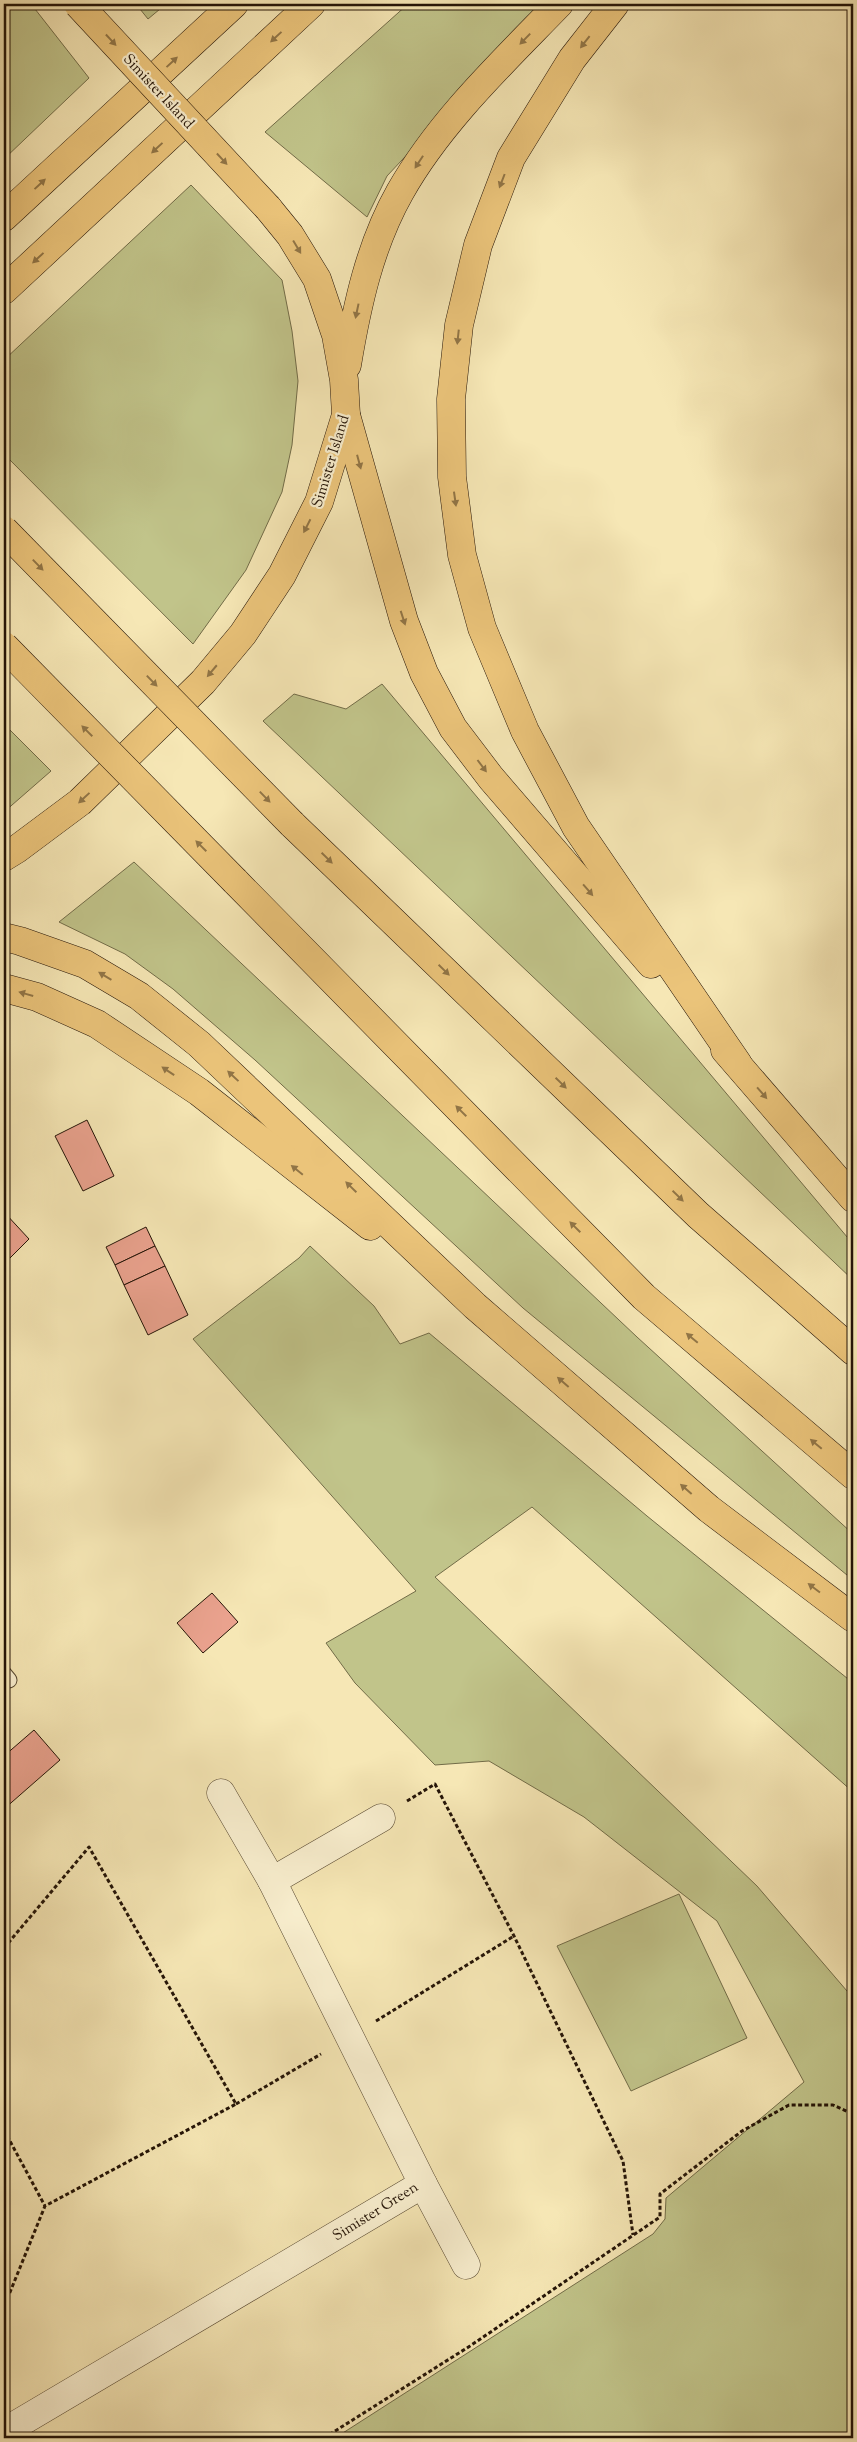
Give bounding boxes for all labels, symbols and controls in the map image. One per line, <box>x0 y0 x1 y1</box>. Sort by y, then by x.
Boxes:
one-way arrow <box>270 31 282 43</box>
one-way arrow <box>105 33 117 45</box>
one-way arrow <box>519 33 531 45</box>
one-way arrow <box>580 35 590 49</box>
street label: Simister Island <box>118 50 199 135</box>
one-way arrow <box>165 56 178 67</box>
one-way arrow <box>151 142 163 154</box>
one-way arrow <box>216 152 228 164</box>
one-way arrow <box>414 155 424 169</box>
one-way arrow <box>498 174 506 189</box>
one-way arrow <box>33 178 45 190</box>
one-way arrow <box>293 240 302 253</box>
one-way arrow <box>32 252 44 264</box>
one-way arrow <box>352 303 360 319</box>
one-way arrow <box>454 329 462 345</box>
street label: Simister Island <box>307 412 356 510</box>
one-way arrow <box>355 454 363 469</box>
one-way arrow <box>451 491 459 507</box>
one-way arrow <box>303 519 311 534</box>
one-way arrow <box>32 559 44 571</box>
one-way arrow <box>399 611 407 626</box>
one-way arrow <box>206 665 218 677</box>
one-way arrow <box>146 675 158 687</box>
one-way arrow <box>81 725 93 737</box>
one-way arrow <box>477 760 488 773</box>
one-way arrow <box>259 791 271 803</box>
one-way arrow <box>78 792 90 804</box>
one-way arrow <box>195 841 207 853</box>
one-way arrow <box>321 852 333 864</box>
one-way arrow <box>582 884 594 896</box>
one-way arrow <box>438 964 450 976</box>
one-way arrow <box>99 971 112 981</box>
one-way arrow <box>18 990 33 998</box>
one-way arrow <box>162 1066 175 1076</box>
one-way arrow <box>228 1070 240 1082</box>
one-way arrow <box>555 1077 567 1089</box>
one-way arrow <box>757 1086 768 1099</box>
one-way arrow <box>455 1105 467 1117</box>
one-way arrow <box>291 1165 304 1176</box>
one-way arrow <box>345 1181 357 1193</box>
one-way arrow <box>672 1190 684 1202</box>
one-way arrow <box>569 1221 581 1233</box>
one-way arrow <box>686 1333 699 1344</box>
one-way arrow <box>557 1377 570 1388</box>
one-way arrow <box>810 1438 823 1449</box>
one-way arrow <box>681 1483 693 1495</box>
one-way arrow <box>808 1583 821 1594</box>
street label: Simister Green <box>329 2177 423 2247</box>

